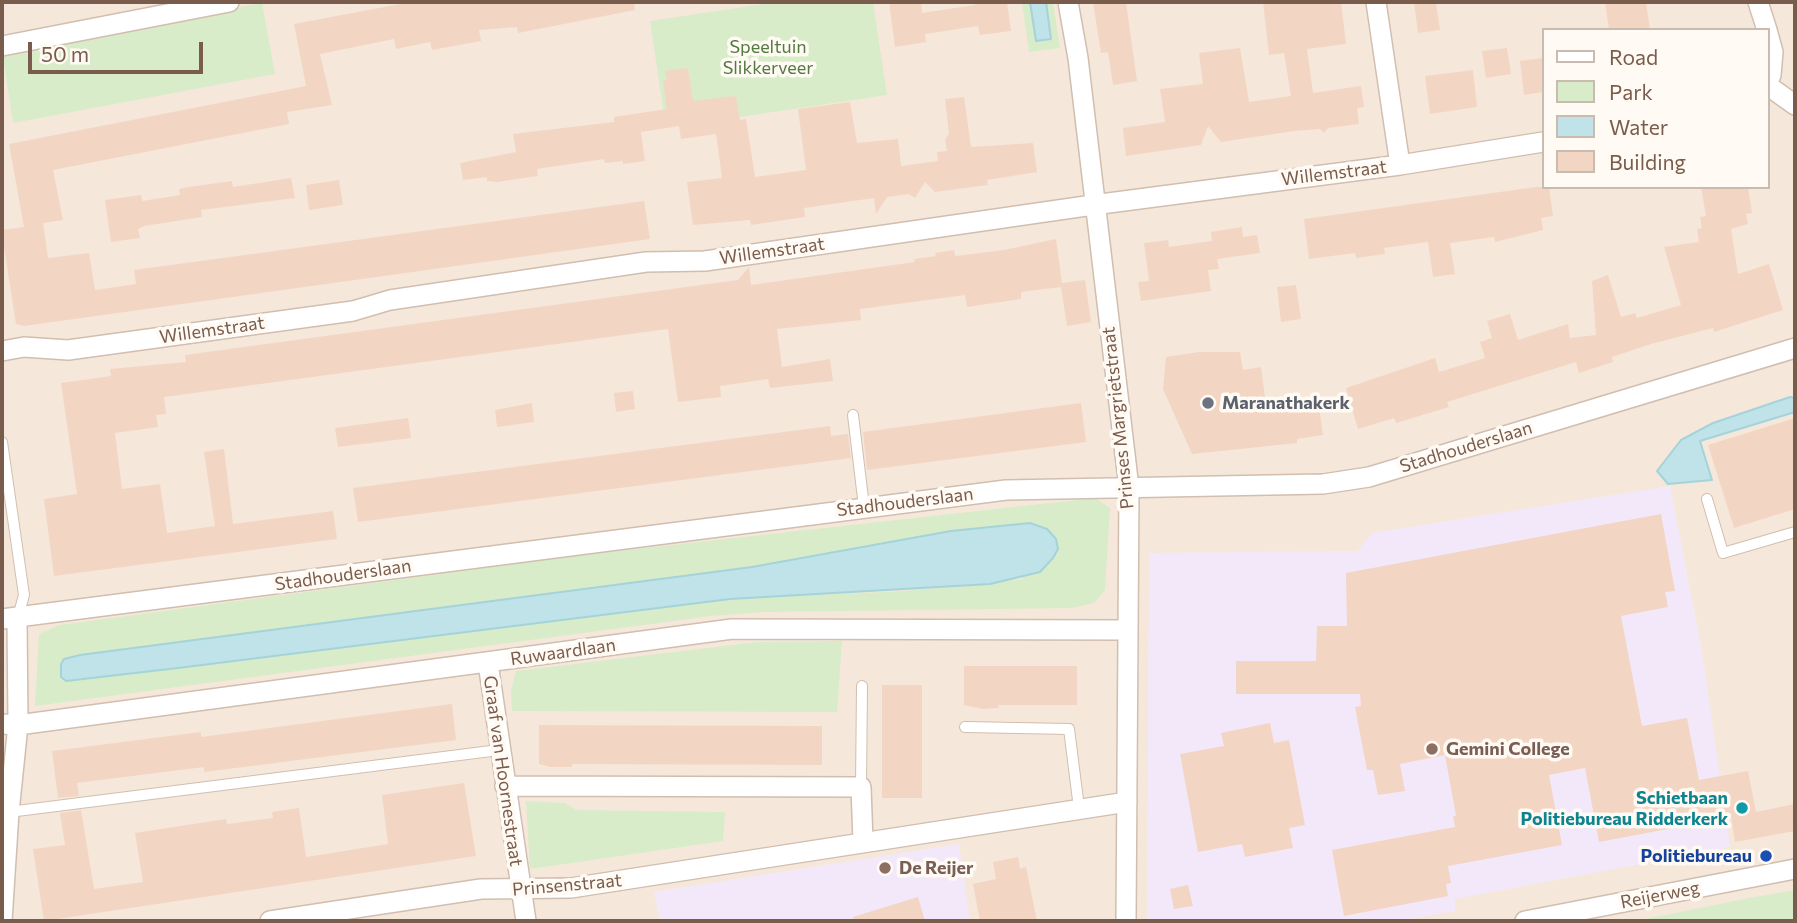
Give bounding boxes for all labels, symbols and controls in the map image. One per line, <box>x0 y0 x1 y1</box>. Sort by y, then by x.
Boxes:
scale bar <box>32 28 206 72</box>
legend <box>1542 28 1769 189</box>
park label: Speeltuin Slikkerveer <box>723 36 813 78</box>
text: 50 m <box>41 41 89 66</box>
text: Road <box>1609 44 1658 69</box>
text: Park <box>1609 79 1653 104</box>
text: Water <box>1609 114 1668 139</box>
text: Building <box>1609 149 1686 174</box>
street label: Willemstraat <box>1280 156 1388 190</box>
street label: Willemstraat <box>718 233 826 269</box>
street label: Willemstraat <box>158 312 266 348</box>
street label: Prinses Margrietstraat <box>1098 326 1138 510</box>
place label: Maranathakerk <box>1222 392 1350 414</box>
marker: Maranathakerk <box>1200 395 1216 411</box>
street label: Stadhouderslaan <box>1397 417 1535 477</box>
street label: Stadhouderslaan <box>836 483 974 521</box>
street label: Stadhouderslaan <box>273 555 413 595</box>
street label: Ruwaardlaan <box>509 634 617 670</box>
street label: Graaf van Hoornestraat <box>479 674 527 868</box>
place label: Gemini College <box>1446 738 1570 760</box>
marker: Gemini College <box>1424 741 1440 757</box>
place label: Schietbaan Politiebureau Ridderkerk <box>1521 787 1728 830</box>
marker: Schietbaan Politiebureau Ridderkerk <box>1734 800 1750 816</box>
place label: Politiebureau <box>1640 845 1752 867</box>
marker: Politiebureau <box>1758 848 1774 864</box>
place label: De Reijer <box>899 857 973 879</box>
marker: De Reijer <box>877 860 893 876</box>
street label: Prinsenstraat <box>511 869 623 901</box>
street label: Reijerweg <box>1619 877 1701 913</box>

